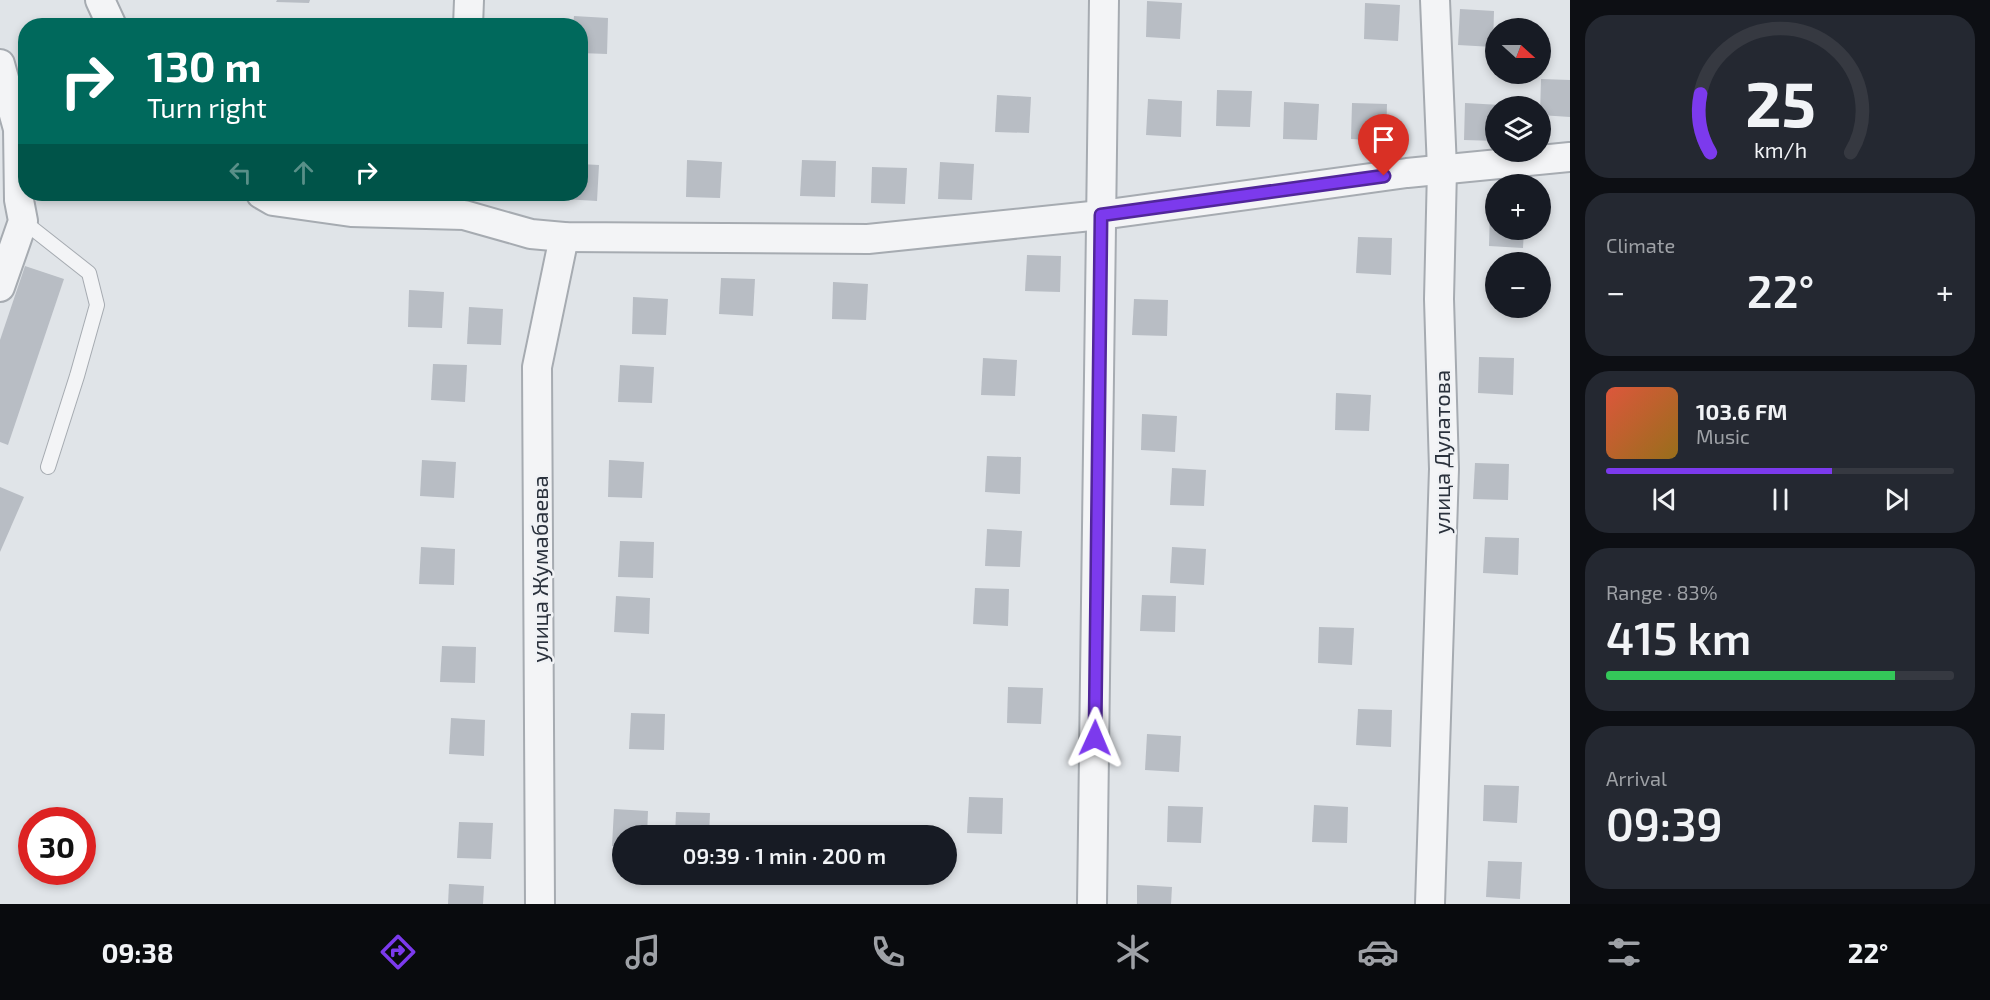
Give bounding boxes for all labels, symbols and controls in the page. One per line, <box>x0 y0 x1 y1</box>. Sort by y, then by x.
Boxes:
north arrow <box>1485 18 1551 84</box>
map controls <box>1485 18 1551 318</box>
text: 130 m <box>147 40 262 90</box>
icon: right <box>48 42 126 120</box>
text: 25 <box>1745 66 1815 141</box>
text: Turn right <box>147 91 267 123</box>
button: layers <box>1485 96 1551 162</box>
pin <box>1358 114 1409 176</box>
icon: arrive <box>1367 123 1400 156</box>
text: km/h <box>1753 138 1807 163</box>
icon: left <box>224 156 257 189</box>
icon: ahead <box>287 156 320 189</box>
icon: right <box>350 156 383 189</box>
button: + <box>1485 174 1551 240</box>
text: Climate <box>1606 233 1675 257</box>
button: − <box>1485 252 1551 318</box>
text: 22° <box>1747 263 1814 317</box>
text: − <box>1606 271 1625 311</box>
text: + <box>1936 271 1954 311</box>
street label: улица Дулатова <box>1428 370 1455 534</box>
text: 103.6 FM <box>1696 398 1787 424</box>
text: Music <box>1696 424 1750 448</box>
street label: улица Жумабаева <box>526 475 553 663</box>
icon: previous <box>1648 483 1681 516</box>
icon: pause <box>1764 483 1797 516</box>
icon: next <box>1880 483 1913 516</box>
text: Range · 83% <box>1606 580 1718 604</box>
text: 415 km <box>1606 610 1751 664</box>
position arrow <box>1063 706 1127 770</box>
text: Arrival <box>1606 766 1667 790</box>
text: 09:39 <box>1606 796 1723 850</box>
speed limit sign: 30 <box>18 807 96 885</box>
text: 09:39 · 1 min · 200 m <box>683 842 886 868</box>
icon: directions <box>377 931 419 973</box>
icon: music <box>622 931 664 973</box>
icon: phone <box>867 931 909 973</box>
icon: climate <box>1112 931 1154 973</box>
icon: car <box>1357 931 1399 973</box>
icon: filters <box>1603 931 1645 973</box>
text: 09:38 <box>102 936 174 968</box>
text: 22° <box>1848 936 1888 968</box>

